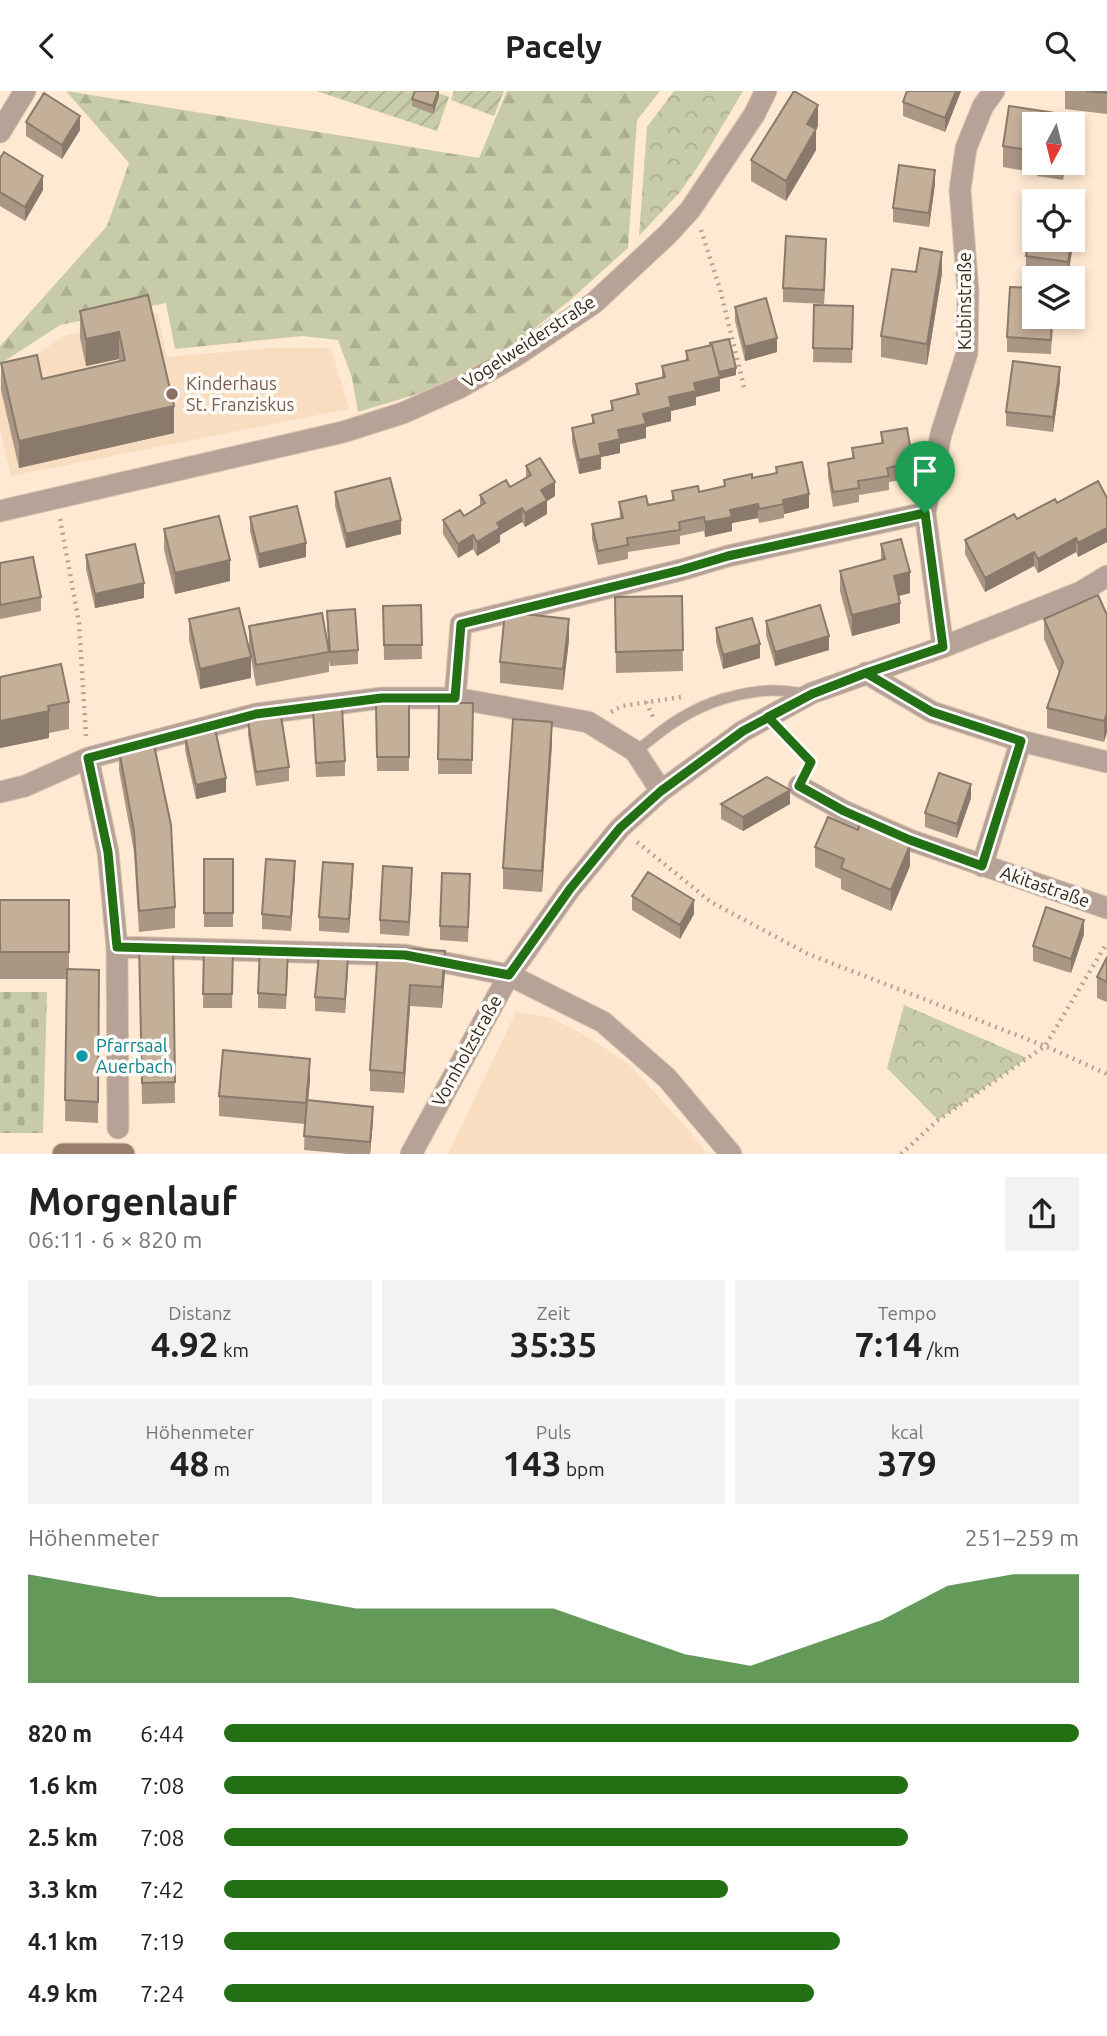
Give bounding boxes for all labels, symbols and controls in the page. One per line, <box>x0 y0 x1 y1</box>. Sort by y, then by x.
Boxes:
icon: back <box>28 27 66 65</box>
icon: search <box>1041 27 1079 65</box>
text: Pacely <box>505 28 602 64</box>
north arrow <box>1022 112 1085 175</box>
map controls <box>1022 112 1085 329</box>
button: locate <box>1022 189 1085 252</box>
street label: Kubinstraße <box>954 252 974 350</box>
button: layers <box>1022 266 1085 329</box>
street label: Vogelweiderstraße <box>459 291 598 391</box>
place label: Kinderhaus St. Franziskus <box>186 373 295 414</box>
marker: Kinderhaus St. Franziskus <box>164 386 180 402</box>
pin <box>895 441 955 513</box>
icon: arrive <box>906 452 944 490</box>
street label: Akitastraße <box>998 861 1093 911</box>
street label: Vornholzstraße <box>427 991 505 1110</box>
place label: Pfarrsaal Auerbach <box>96 1035 173 1076</box>
marker: Pfarrsaal Auerbach <box>74 1048 90 1064</box>
button: share <box>1005 1177 1079 1251</box>
text: Morgenlauf <box>28 1180 237 1222</box>
text: 06:11 · 6 × 820 m <box>28 1227 202 1252</box>
text: Distanz <box>168 1302 231 1324</box>
text: Zeit <box>537 1302 570 1324</box>
text: Tempo <box>878 1302 937 1324</box>
text: 4.92 <box>151 1324 219 1364</box>
text: 35:35 <box>510 1324 597 1364</box>
text: 7:14 <box>855 1324 922 1364</box>
text: km <box>219 1339 249 1361</box>
text: /km <box>922 1339 960 1361</box>
text: Höhenmeter <box>146 1421 254 1443</box>
text: Puls <box>536 1421 571 1443</box>
text: kcal <box>891 1421 924 1443</box>
text: 48 <box>170 1443 209 1483</box>
text: 143 <box>502 1443 562 1483</box>
text: 379 <box>878 1443 937 1483</box>
text: m <box>209 1458 230 1480</box>
text: bpm <box>562 1458 605 1480</box>
text: Höhenmeter <box>28 1525 159 1550</box>
text: 251–259 m <box>965 1525 1079 1550</box>
text: 820 m <box>28 1721 92 1746</box>
text: 6:44 <box>140 1721 185 1746</box>
text: 1.6 km <box>28 1773 98 1798</box>
text: 7:08 <box>140 1773 185 1798</box>
text: 2.5 km <box>28 1825 98 1850</box>
text: 7:08 <box>140 1825 185 1850</box>
text: 3.3 km <box>28 1877 98 1902</box>
text: 7:42 <box>140 1877 185 1902</box>
text: 4.1 km <box>28 1929 98 1954</box>
text: 7:19 <box>140 1929 185 1954</box>
text: 4.9 km <box>28 1981 98 2006</box>
text: 7:24 <box>140 1981 185 2006</box>

